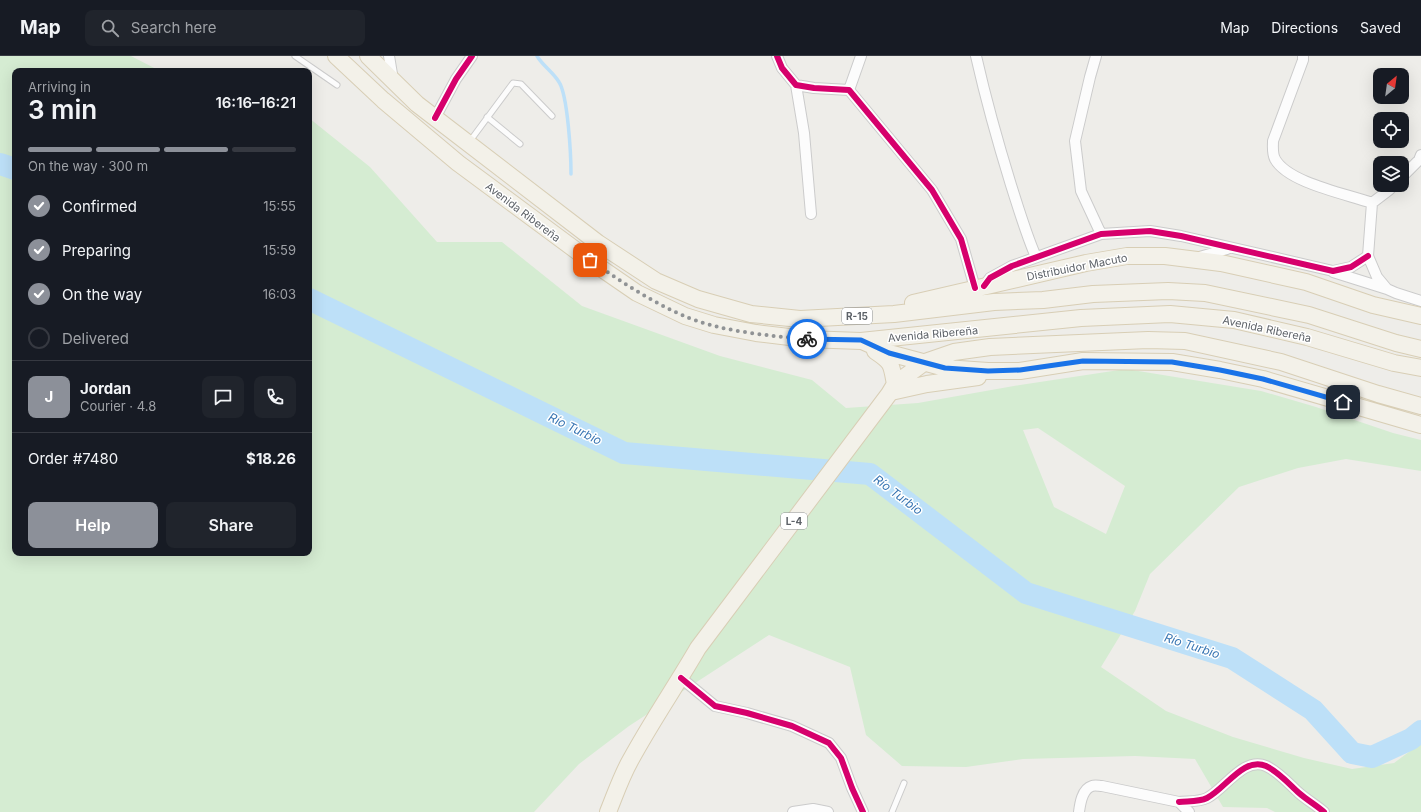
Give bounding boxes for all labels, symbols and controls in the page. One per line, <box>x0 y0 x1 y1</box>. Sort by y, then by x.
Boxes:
search box <box>85 10 365 46</box>
text: Map <box>20 16 61 39</box>
icon: search <box>99 17 121 39</box>
text: Search here <box>131 18 216 37</box>
text: Map <box>1220 19 1249 36</box>
text: Directions <box>1271 19 1338 36</box>
text: Saved <box>1360 19 1401 36</box>
north arrow <box>1373 68 1409 104</box>
map controls <box>1373 68 1409 192</box>
text: Arriving in <box>28 79 91 95</box>
text: 16:16–16:21 <box>215 93 296 112</box>
text: 3 min <box>28 94 97 125</box>
button: locate <box>1373 112 1409 148</box>
button: layers <box>1373 156 1409 192</box>
text: On the way · 300 m <box>28 158 148 174</box>
street label: Avenida Ribereña <box>483 179 563 245</box>
icon: check <box>28 195 50 217</box>
text: Confirmed <box>62 197 137 216</box>
text: 15:55 <box>263 198 296 214</box>
icon: check <box>28 239 50 261</box>
text: Preparing <box>62 241 131 260</box>
text: 15:59 <box>263 242 296 258</box>
pin <box>573 243 607 277</box>
icon: bag <box>579 249 601 271</box>
street label: Distribuidor Macuto <box>1025 250 1129 284</box>
icon: check <box>28 283 50 305</box>
text: On the way <box>62 285 142 304</box>
text: 16:03 <box>263 286 296 302</box>
road number: R-15 <box>842 308 872 324</box>
street label: Avenida Ribereña <box>1221 313 1313 345</box>
courier <box>787 319 827 359</box>
street label: Avenida Ribereña <box>887 323 979 345</box>
icon: bike <box>796 328 818 350</box>
text: Delivered <box>62 329 129 348</box>
button: chat <box>202 376 244 418</box>
button: phone <box>254 376 296 418</box>
text: Jordan <box>80 379 131 398</box>
pin <box>1326 385 1360 419</box>
text: J <box>45 387 53 406</box>
icon: home <box>1332 391 1354 413</box>
text: Courier · 4.8 <box>80 398 156 414</box>
water label: Río Turbio <box>546 409 604 448</box>
text: Order #7480 <box>28 449 118 468</box>
text: $18.26 <box>246 449 296 468</box>
water label: Río Turbio <box>871 471 926 518</box>
button: Help <box>28 502 158 548</box>
button: Share <box>166 502 296 548</box>
road number: L-4 <box>781 513 807 529</box>
water label: Río Turbio <box>1163 630 1222 662</box>

